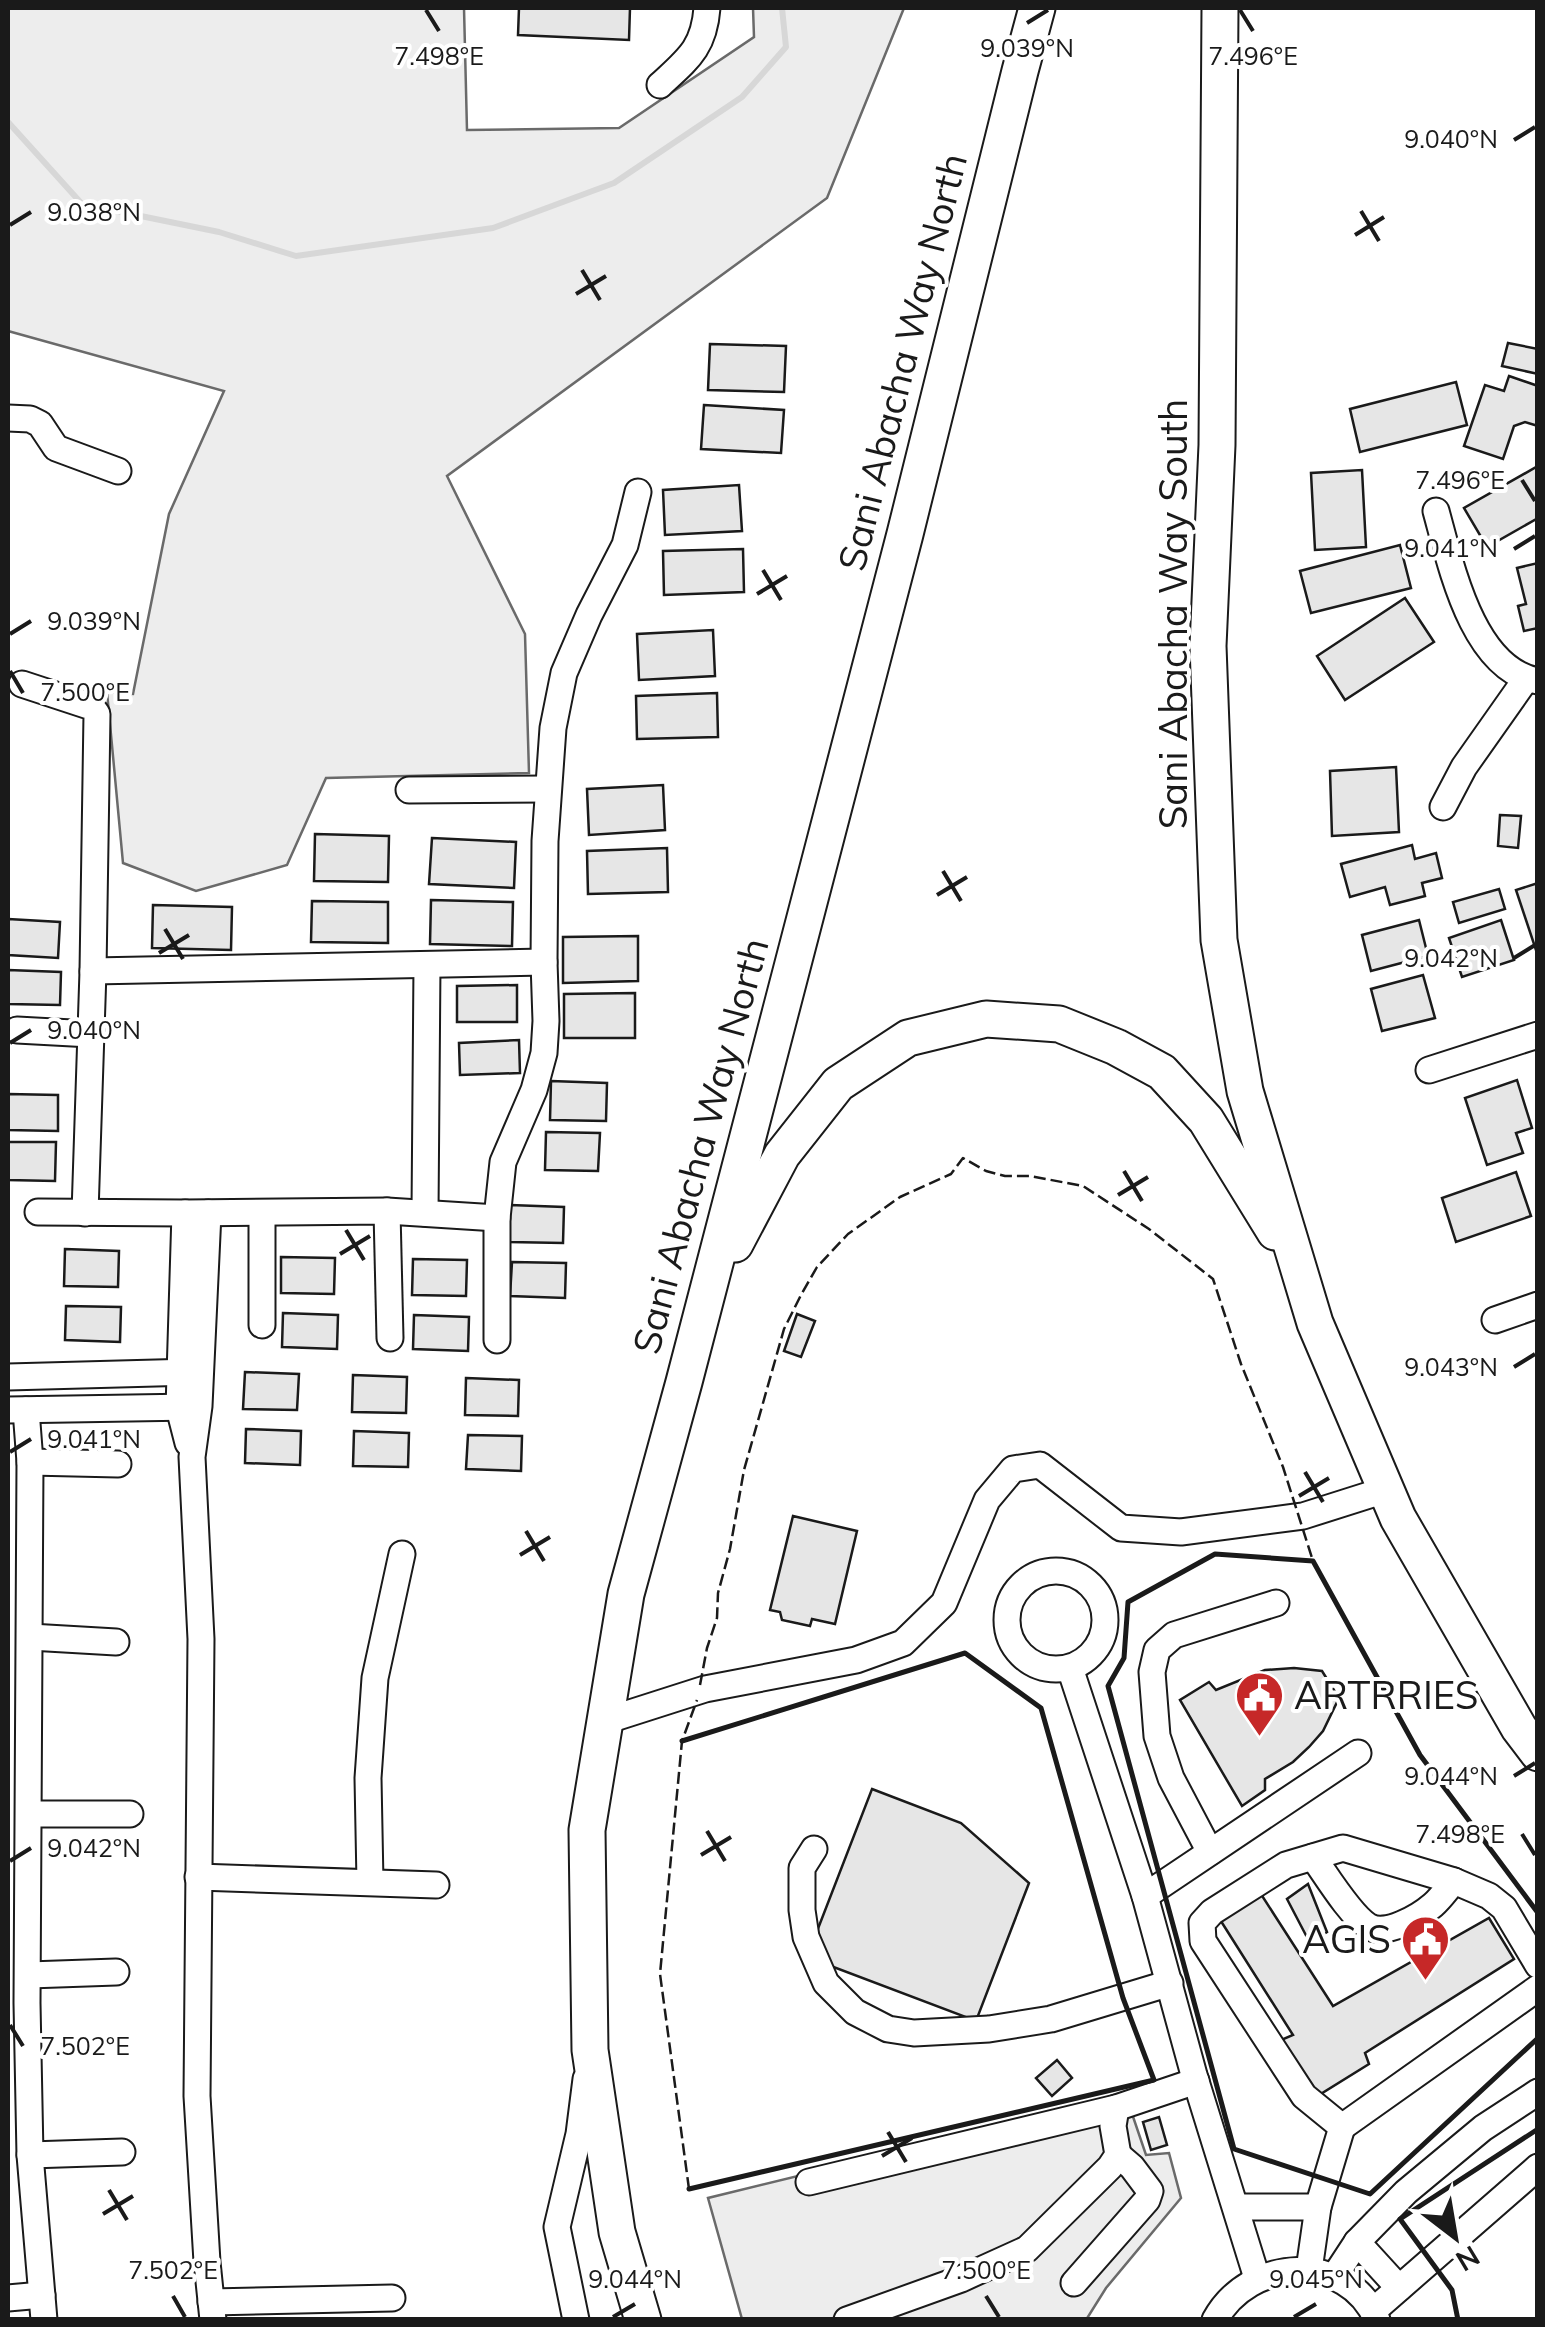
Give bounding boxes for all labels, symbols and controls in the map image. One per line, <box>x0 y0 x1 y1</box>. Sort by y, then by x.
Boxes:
text: 9.039°N <box>980 32 1074 63</box>
text: 7.498°E <box>394 40 484 71</box>
text: 7.496°E <box>1208 40 1298 71</box>
text: 9.040°N <box>1404 123 1498 154</box>
street label: Sani Abacha Way North <box>827 148 977 575</box>
text: 9.038°N <box>47 196 141 227</box>
street label: Sani Abacha Way South <box>1149 399 1197 829</box>
text: 7.496°E <box>1415 464 1505 495</box>
text: 9.041°N <box>1404 532 1498 563</box>
text: 9.039°N <box>47 605 141 636</box>
text: 7.500°E <box>40 676 130 707</box>
street label: Sani Abacha Way North <box>621 933 779 1359</box>
text: 9.042°N <box>1404 942 1498 973</box>
text: 9.040°N <box>47 1014 141 1045</box>
text: 9.043°N <box>1404 1351 1498 1382</box>
text: 9.041°N <box>47 1423 141 1454</box>
public building icon: ARTRRIES <box>1233 1670 1285 1738</box>
place label: ARTRRIES <box>1294 1671 1479 1719</box>
text: 9.044°N <box>1404 1760 1498 1791</box>
text: 7.498°E <box>1415 1818 1505 1849</box>
text: 9.042°N <box>47 1832 141 1863</box>
public building icon: AGIS <box>1400 1914 1452 1982</box>
place label: AGIS <box>1302 1915 1391 1963</box>
text: 7.502°E <box>40 2030 130 2061</box>
north arrow <box>1405 2187 1505 2287</box>
text: N <box>1450 2238 1486 2279</box>
text: 7.502°E <box>128 2254 218 2285</box>
text: 7.500°E <box>941 2254 1031 2285</box>
text: 9.044°N <box>588 2263 682 2294</box>
text: 9.045°N <box>1269 2263 1363 2294</box>

